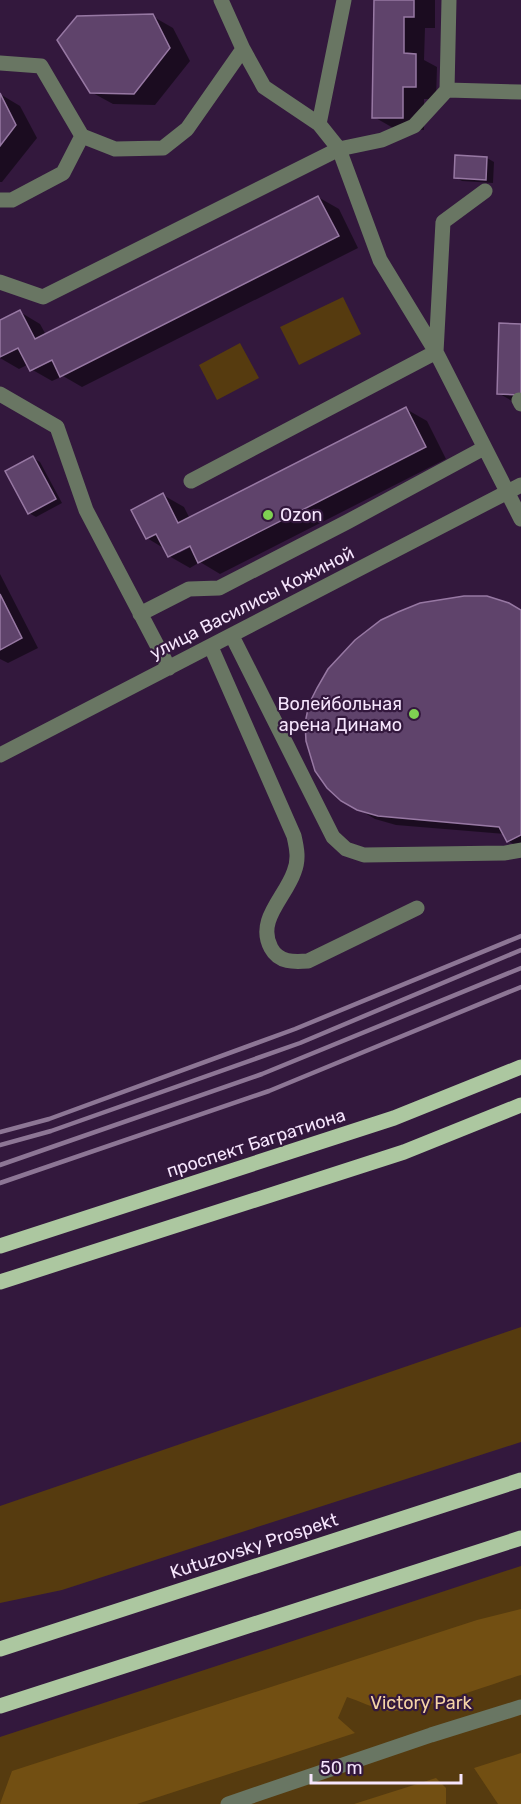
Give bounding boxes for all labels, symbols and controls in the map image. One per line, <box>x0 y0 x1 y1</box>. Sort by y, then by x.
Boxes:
place label: Ozon <box>280 504 322 526</box>
marker: Ozon <box>261 508 275 522</box>
street label: улица Василисы Кожиной <box>146 542 358 664</box>
place label: Волейбольная арена Динамо <box>278 693 402 736</box>
marker: Волейбольная арена Динамо <box>407 707 421 721</box>
street label: проспект Багратиона <box>164 1104 348 1182</box>
street label: Kutuzovsky Prospekt <box>167 1508 341 1584</box>
park label: Victory Park <box>370 1692 472 1714</box>
scale bar <box>311 1747 461 1785</box>
text: 50 m <box>320 1757 363 1779</box>

